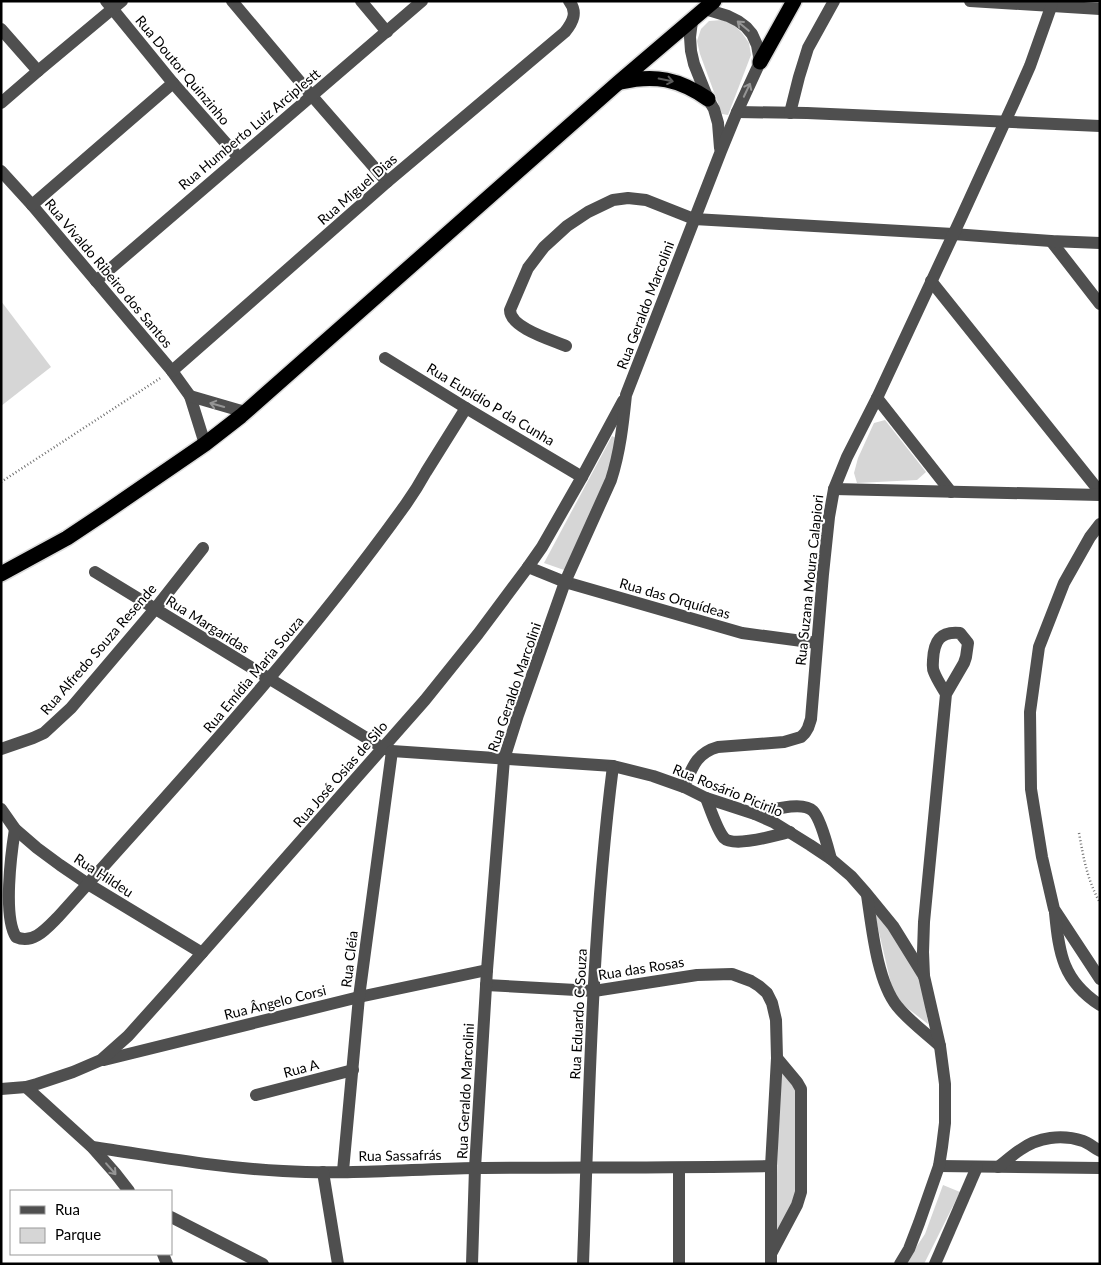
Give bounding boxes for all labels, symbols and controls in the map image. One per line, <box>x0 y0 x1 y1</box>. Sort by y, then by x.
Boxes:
street label: Rua Doutor Quinzinho <box>132 12 234 128</box>
one-way arrow <box>736 20 749 31</box>
street label: Rua Humberto Luiz Arciplestt <box>175 65 324 193</box>
one-way arrow <box>657 76 673 85</box>
one-way arrow <box>743 83 752 98</box>
street label: Rua Miguel Dias <box>314 150 400 228</box>
street label: Rua Vivaldo Ribeiro dos Santos <box>42 195 176 351</box>
street label: Rua Geraldo Marcolini <box>613 239 677 371</box>
street label: Rua Eupídio P da Cunha <box>424 359 558 449</box>
one-way arrow <box>210 399 226 409</box>
street label: Rua Suzana Moura Calapiori <box>792 494 826 666</box>
street label: Rua das Orquídeas <box>618 574 732 622</box>
street label: Rua Alfredo Souza Resende <box>36 580 160 718</box>
street label: Rua Margaridas <box>163 592 253 656</box>
street label: Rua Emídia Maria Souza <box>199 612 307 736</box>
street label: Rua Geraldo Marcolini <box>484 620 544 754</box>
street label: Rua José Osias de Silo <box>289 717 391 831</box>
street label: Rua Rosário Picirilo <box>670 760 786 820</box>
street label: Rua Hildeu <box>71 850 137 900</box>
street label: Rua Cléia <box>337 930 361 988</box>
street label: Rua Eduardo C Souza <box>566 948 590 1080</box>
street label: Rua das Rosas <box>597 953 685 983</box>
street label: Rua Ângelo Corsi <box>222 981 328 1023</box>
street label: Rua Geraldo Marcolini <box>453 1023 477 1159</box>
street label: Rua A <box>281 1055 321 1081</box>
street label: Rua Sassafrás <box>358 1146 442 1164</box>
one-way arrow <box>105 1162 117 1175</box>
legend <box>10 1190 172 1255</box>
text: Rua <box>55 1200 80 1218</box>
text: Parque <box>55 1225 101 1243</box>

